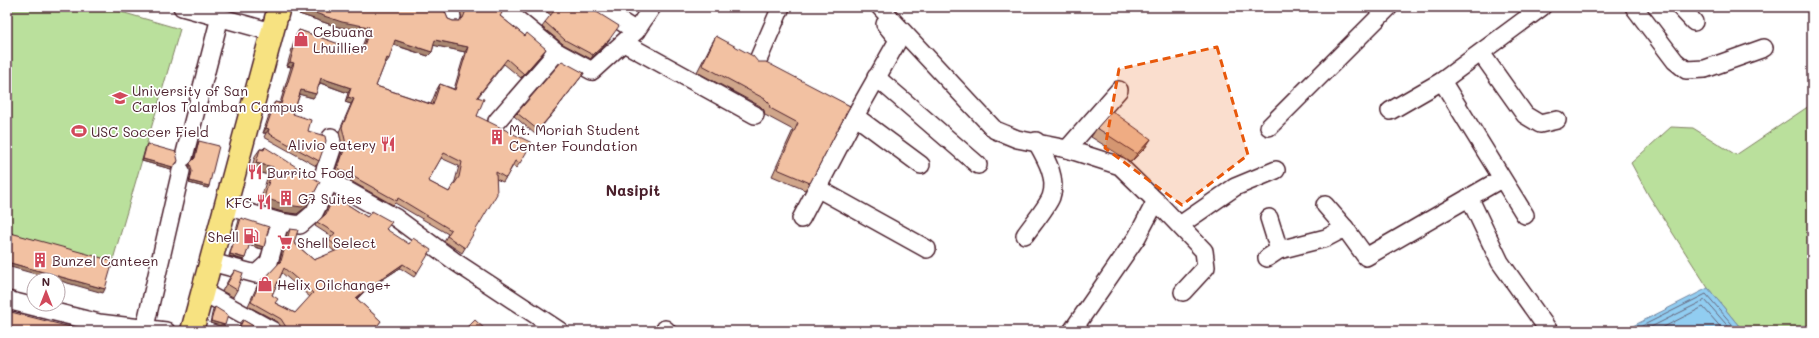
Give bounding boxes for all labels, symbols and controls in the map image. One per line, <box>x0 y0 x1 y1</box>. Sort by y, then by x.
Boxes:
place label: Cebuana Lhuillier <box>313 22 373 57</box>
shop icon: Cebuana Lhuillier <box>292 30 310 48</box>
place label: University of San Carlos Talamban Campus <box>132 81 304 116</box>
school or university icon: University of San Carlos Talamban Campus <box>111 89 129 107</box>
place label: Mt. Moriah Student Center Foundation <box>509 120 640 155</box>
sports icon: USC Soccer Field <box>70 122 88 140</box>
place label: USC Soccer Field <box>91 122 209 141</box>
building icon: Mt. Moriah Student Center Foundation <box>488 128 506 146</box>
place label: Alivio eatery <box>287 135 376 154</box>
restaurant icon: Alivio eatery <box>379 135 397 153</box>
restaurant icon: Burrito Food <box>246 163 264 181</box>
place label: Burrito Food <box>267 163 354 182</box>
district label: Nasipit <box>606 180 661 200</box>
building icon: G7 Suites <box>277 189 295 207</box>
place label: G7 Suites <box>298 189 362 208</box>
place label: KFC <box>226 193 252 212</box>
restaurant icon: KFC <box>255 193 273 211</box>
place label: Shell <box>208 227 239 246</box>
fuel station icon: Shell <box>242 227 260 245</box>
supermarket icon: Shell Select <box>276 233 294 251</box>
place label: Shell Select <box>297 233 376 252</box>
building icon: Bunzel Canteen <box>31 251 49 269</box>
place label: Bunzel Canteen <box>52 251 158 270</box>
north arrow <box>26 272 66 312</box>
text: N <box>42 274 50 289</box>
shop icon: Helix Oilchange+ <box>256 275 274 293</box>
place label: Helix Oilchange+ <box>277 275 391 294</box>

